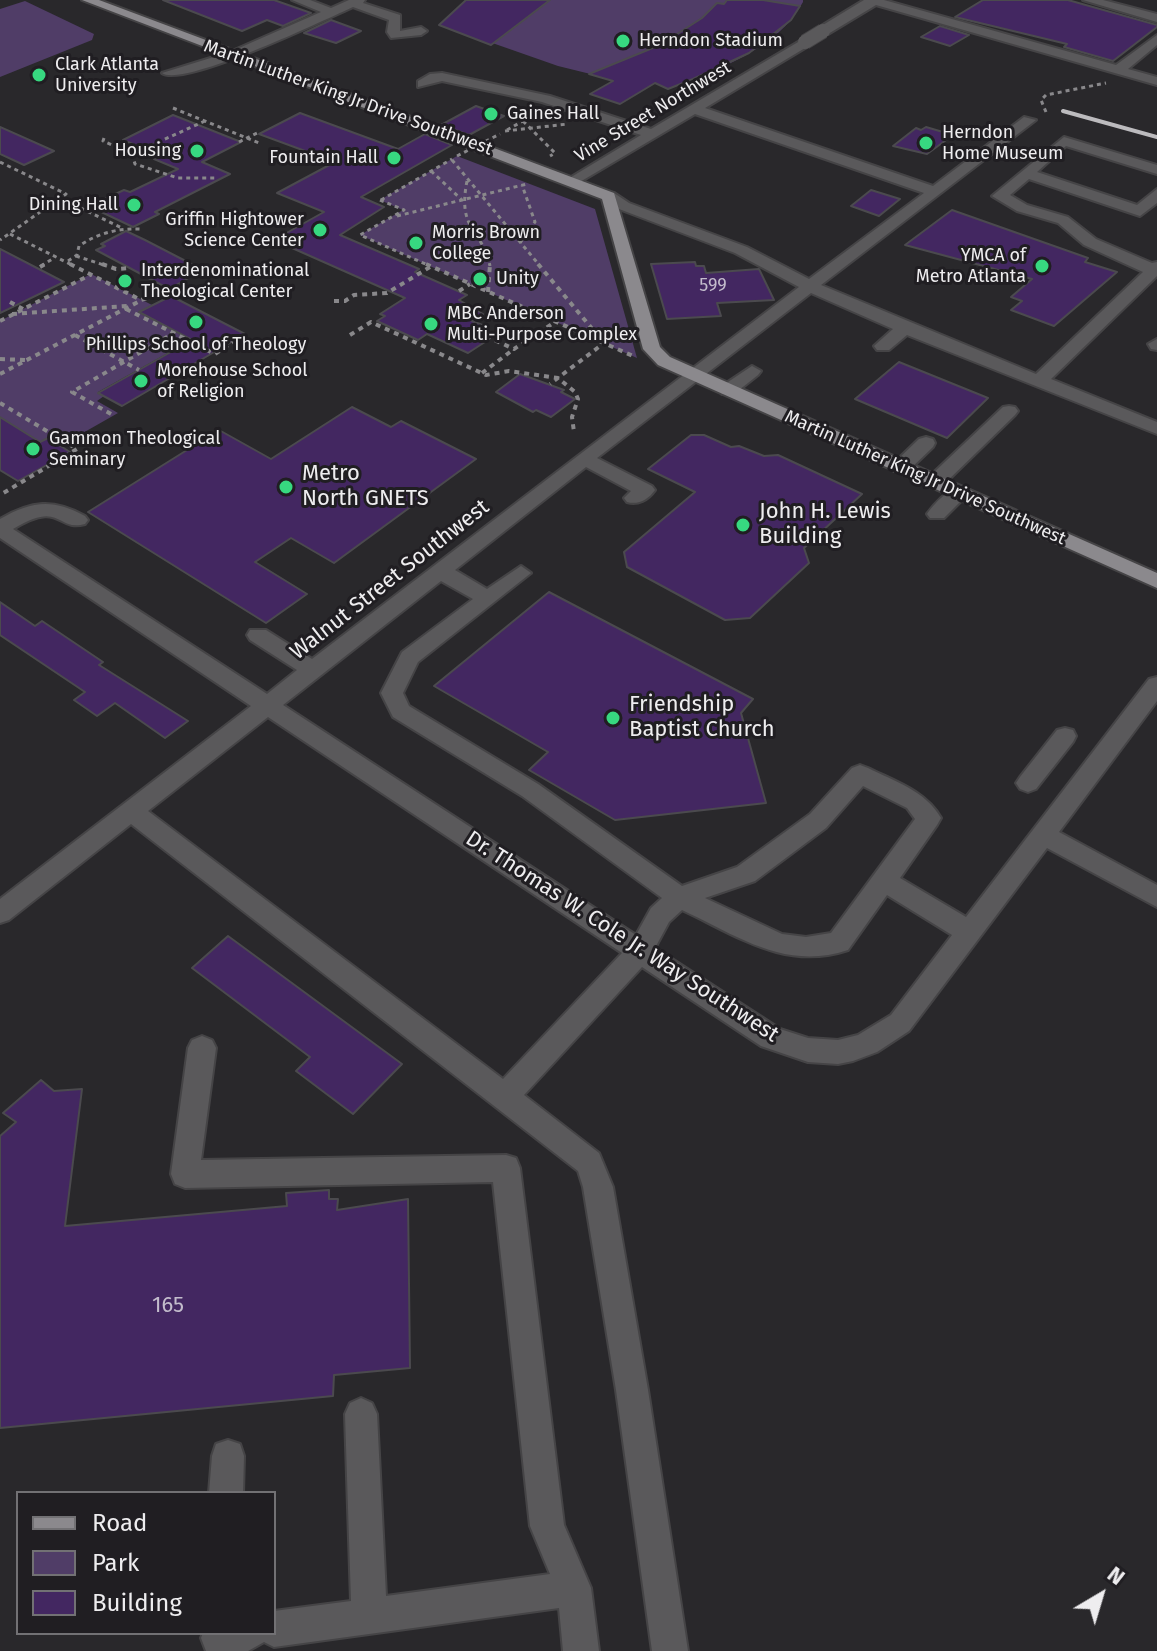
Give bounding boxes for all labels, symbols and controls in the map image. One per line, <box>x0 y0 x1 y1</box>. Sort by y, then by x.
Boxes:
place label: Herndon Stadium <box>639 30 783 52</box>
marker: Herndon Stadium <box>614 32 632 50</box>
street label: Martin Luther King Jr Drive Southwest <box>201 36 495 160</box>
place label: Clark Atlanta University <box>55 54 159 96</box>
street label: Vine Street Northwest <box>571 57 735 167</box>
marker: Clark Atlanta University <box>30 66 48 84</box>
place label: Gaines Hall <box>507 103 599 125</box>
marker: Gaines Hall <box>482 105 500 123</box>
place label: Herndon Home Museum <box>942 122 1063 164</box>
marker: Herndon Home Museum <box>917 134 935 152</box>
place label: Housing <box>114 140 181 162</box>
marker: Housing <box>188 142 206 160</box>
place label: Fountain Hall <box>269 147 378 169</box>
marker: Fountain Hall <box>385 149 403 167</box>
place label: Dining Hall <box>29 194 118 216</box>
marker: Dining Hall <box>125 196 143 214</box>
place label: Griffin Hightower Science Center <box>165 209 304 252</box>
marker: Griffin Hightower Science Center <box>311 221 329 239</box>
place label: Morris Brown College <box>432 222 540 264</box>
marker: Morris Brown College <box>407 234 425 252</box>
place label: YMCA of Metro Atlanta <box>916 245 1026 288</box>
marker: YMCA of Metro Atlanta <box>1033 257 1051 275</box>
place label: Interdenominational Theological Center <box>141 260 309 302</box>
place label: Unity <box>496 268 539 290</box>
marker: Unity <box>471 270 489 288</box>
marker: Interdenominational Theological Center <box>116 272 134 290</box>
house number: 599 <box>699 275 727 297</box>
place label: MBC Anderson Multi-Purpose Complex <box>447 303 637 346</box>
marker: Phillips School of Theology <box>187 313 205 331</box>
marker: MBC Anderson Multi-Purpose Complex <box>422 315 440 333</box>
place label: Phillips School of Theology <box>86 334 306 356</box>
place label: Morehouse School of Religion <box>157 360 308 402</box>
marker: Morehouse School of Religion <box>132 372 150 390</box>
street label: Martin Luther King Jr Drive Southwest <box>781 406 1069 550</box>
place label: Gammon Theological Seminary <box>49 428 220 470</box>
marker: Gammon Theological Seminary <box>24 440 42 458</box>
place label: Metro North GNETS <box>302 461 429 512</box>
marker: Metro North GNETS <box>277 478 295 496</box>
street label: Walnut Street Southwest <box>285 494 495 666</box>
place label: John H. Lewis Building <box>759 499 891 550</box>
marker: John H. Lewis Building <box>734 516 752 534</box>
place label: Friendship Baptist Church <box>629 692 775 744</box>
marker: Friendship Baptist Church <box>604 709 622 727</box>
street label: Dr. Thomas W. Cole Jr. Way Southwest <box>460 826 784 1048</box>
house number: 165 <box>152 1293 184 1319</box>
legend <box>16 1491 276 1635</box>
text: Road <box>92 1509 147 1537</box>
text: Park <box>92 1549 139 1577</box>
north arrow <box>1061 1555 1141 1635</box>
text: N <box>1102 1561 1130 1591</box>
text: Building <box>92 1589 182 1617</box>

